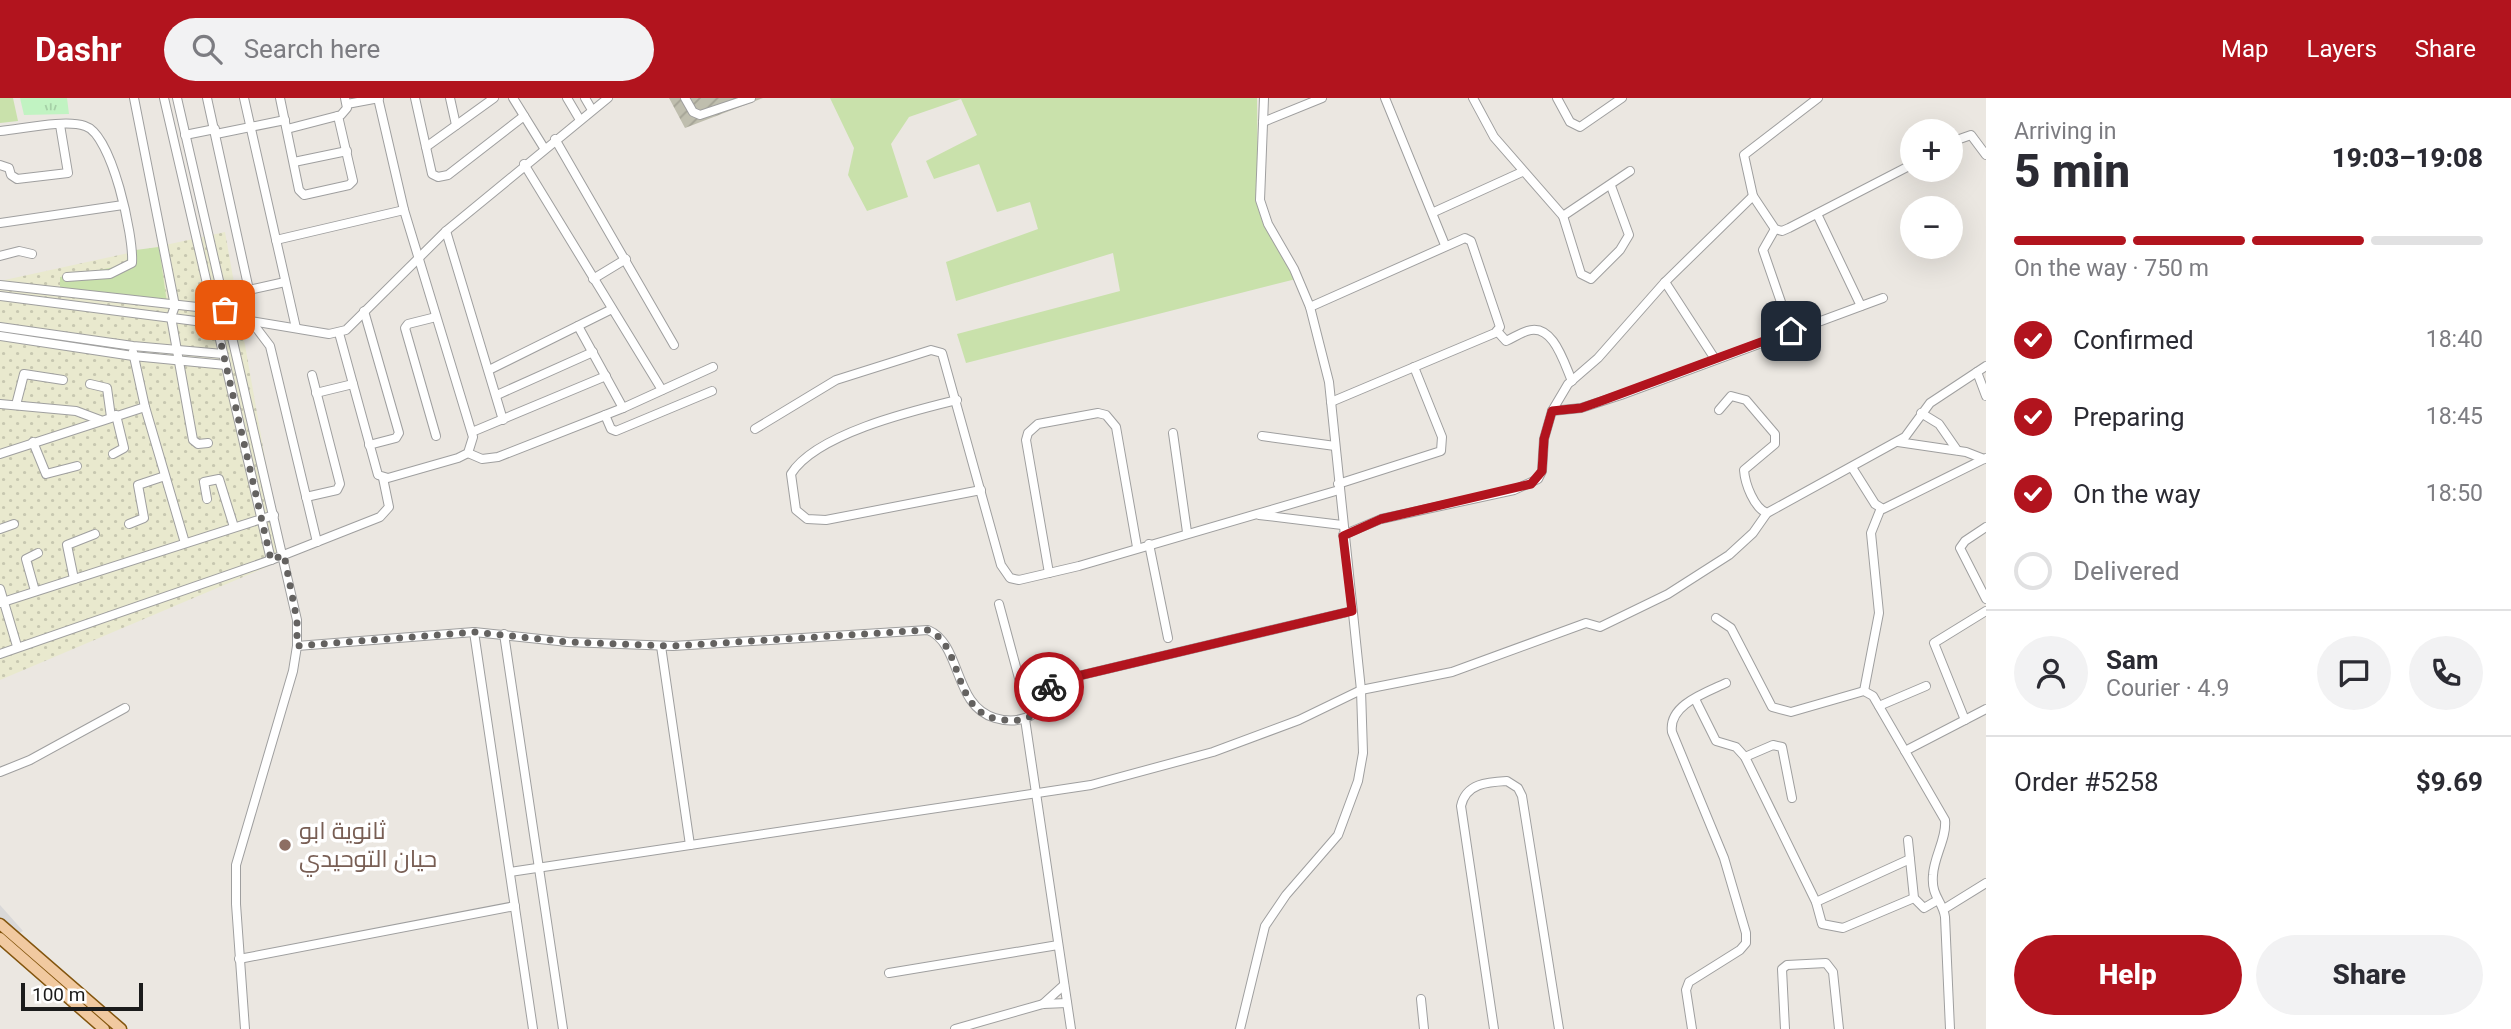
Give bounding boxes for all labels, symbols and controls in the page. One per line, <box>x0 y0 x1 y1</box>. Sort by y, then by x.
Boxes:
search box <box>164 18 654 81</box>
text: Dashr <box>35 30 122 69</box>
icon: search <box>188 30 226 68</box>
text: Search here <box>244 34 380 64</box>
text: Map <box>2221 35 2269 63</box>
text: Layers <box>2307 35 2377 63</box>
text: Share <box>2415 35 2476 63</box>
text: Arriving in <box>2014 118 2117 145</box>
map controls <box>1900 119 1963 259</box>
button: + <box>1900 119 1963 182</box>
text: 19:03–19:08 <box>2332 143 2483 173</box>
text: 5 min <box>2014 144 2130 198</box>
button: − <box>1900 196 1963 259</box>
text: On the way · 750 m <box>2014 255 2209 282</box>
pin <box>195 280 255 340</box>
icon: bag <box>206 291 244 329</box>
pin <box>1761 301 1821 361</box>
icon: home <box>1772 312 1810 350</box>
icon: check <box>2014 321 2052 359</box>
text: Confirmed <box>2073 325 2194 355</box>
text: 18:40 <box>2426 326 2483 353</box>
icon: check <box>2014 398 2052 436</box>
text: Preparing <box>2073 402 2185 432</box>
text: 18:45 <box>2426 403 2483 430</box>
icon: check <box>2014 475 2052 513</box>
text: On the way <box>2073 479 2201 509</box>
text: 18:50 <box>2426 480 2483 507</box>
text: Delivered <box>2073 556 2180 586</box>
button: person <box>2014 636 2088 710</box>
button: chat <box>2317 636 2391 710</box>
button: phone <box>2409 636 2483 710</box>
text: Sam <box>2106 645 2158 675</box>
courier <box>1014 652 1084 722</box>
icon: bike <box>1030 668 1068 706</box>
text: Courier · 4.9 <box>2106 675 2229 702</box>
text: Order #5258 <box>2014 767 2159 797</box>
text: $9.69 <box>2416 767 2483 797</box>
place label: ثانوية ابو حيان التوحيدي <box>299 817 437 877</box>
marker: ثانوية ابو حيان التوحيدي <box>277 837 293 853</box>
button: Help <box>2014 935 2242 1015</box>
button: Share <box>2256 935 2483 1015</box>
scale bar <box>21 980 144 1012</box>
text: 100 m <box>32 983 85 1006</box>

